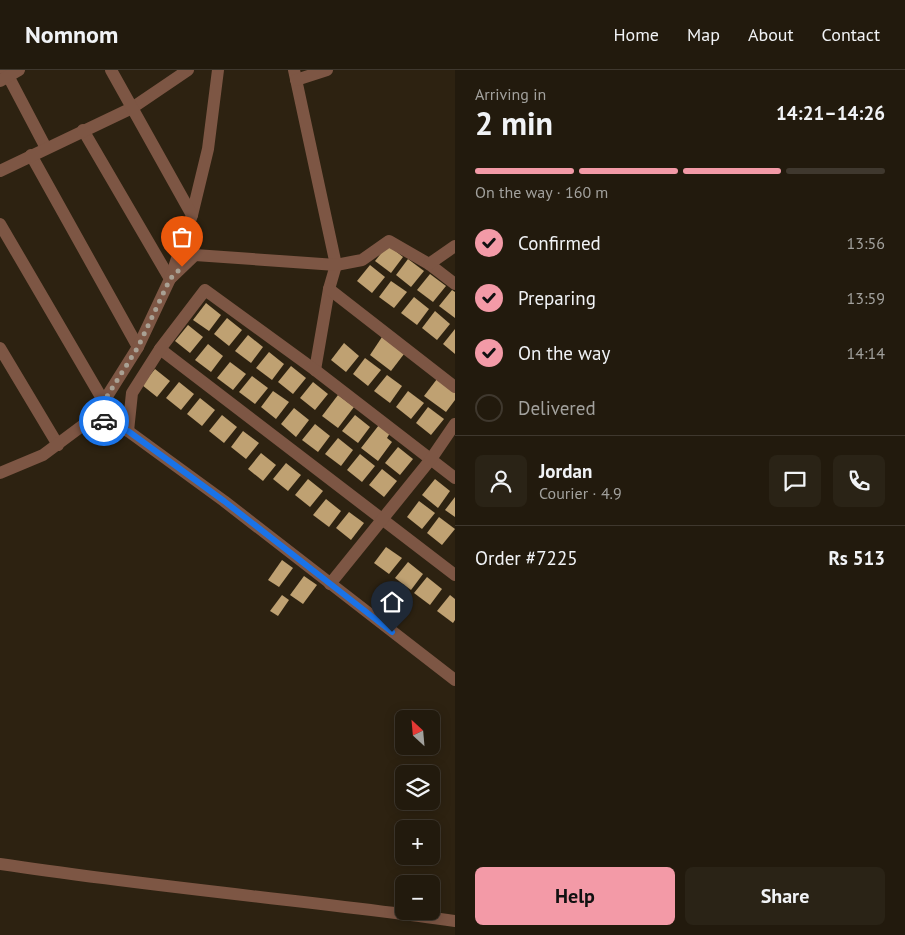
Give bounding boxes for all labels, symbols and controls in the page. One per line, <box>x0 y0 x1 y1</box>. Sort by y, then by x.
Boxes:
text: Nomnom <box>25 19 118 50</box>
text: Home <box>613 23 659 46</box>
text: Map <box>687 23 720 46</box>
text: About <box>748 23 794 46</box>
text: Contact <box>822 23 880 46</box>
text: Arriving in <box>475 84 546 104</box>
text: 14:21–14:26 <box>776 101 885 125</box>
text: 2 min <box>475 102 553 144</box>
text: On the way · 160 m <box>475 182 608 202</box>
pin <box>161 216 203 267</box>
icon: bag <box>168 223 196 251</box>
icon: check <box>475 229 503 257</box>
text: Confirmed <box>518 231 601 255</box>
text: 13:56 <box>847 233 885 253</box>
icon: check <box>475 284 503 312</box>
text: Preparing <box>518 286 596 310</box>
text: 13:59 <box>847 288 885 308</box>
icon: check <box>475 339 503 367</box>
text: On the way <box>518 341 610 365</box>
text: 14:14 <box>847 343 885 363</box>
courier <box>79 396 129 446</box>
text: Delivered <box>518 396 596 420</box>
icon: car <box>90 407 118 435</box>
button: person <box>475 455 527 507</box>
button: chat <box>769 455 821 507</box>
button: phone <box>833 455 885 507</box>
text: Jordan <box>539 459 592 483</box>
text: Courier · 4.9 <box>539 483 622 503</box>
text: Order #7225 <box>475 546 578 570</box>
text: Rs 513 <box>828 546 885 570</box>
pin <box>371 581 413 632</box>
icon: home <box>378 588 406 616</box>
north arrow <box>395 710 440 755</box>
map controls <box>395 710 440 920</box>
button: layers <box>395 765 440 810</box>
button: + <box>395 820 440 865</box>
button: Help <box>475 867 675 925</box>
button: Share <box>685 867 885 925</box>
button: − <box>395 875 440 920</box>

